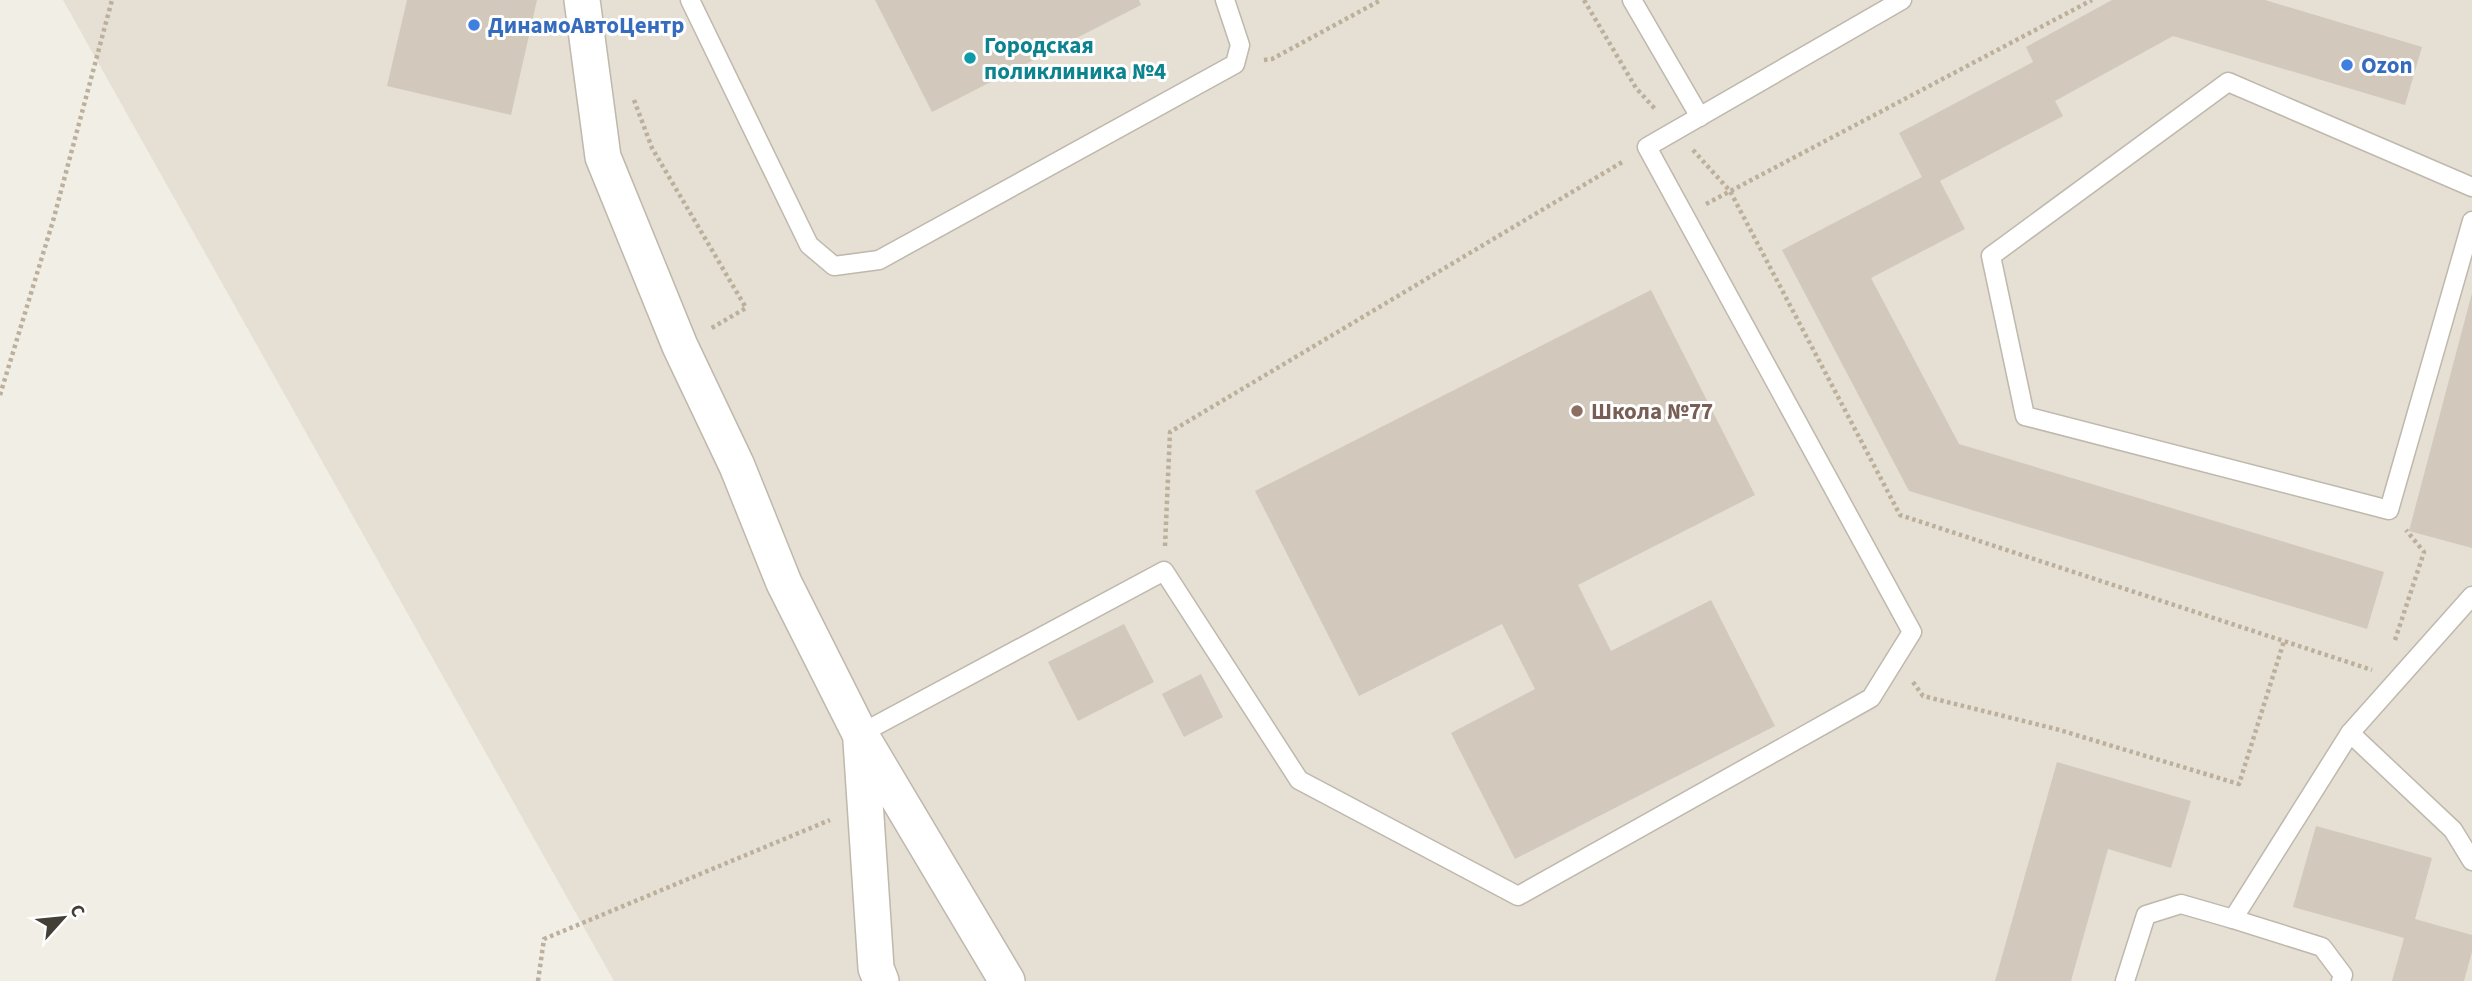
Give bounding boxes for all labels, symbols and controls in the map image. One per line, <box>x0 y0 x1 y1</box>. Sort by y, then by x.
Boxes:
place label: ДинамоАвтоЦентр <box>488 9 685 42</box>
marker: ДинамоАвтоЦентр <box>466 17 482 33</box>
place label: Городская поликлиника №4 <box>984 29 1166 88</box>
place label: Ozon <box>2361 49 2413 82</box>
marker: Городская поликлиника №4 <box>962 50 978 66</box>
marker: Ozon <box>2339 57 2355 73</box>
place label: Школа №77 <box>1591 395 1713 428</box>
marker: Школа №77 <box>1569 403 1585 419</box>
north arrow <box>28 883 98 953</box>
text: С <box>62 900 91 922</box>

